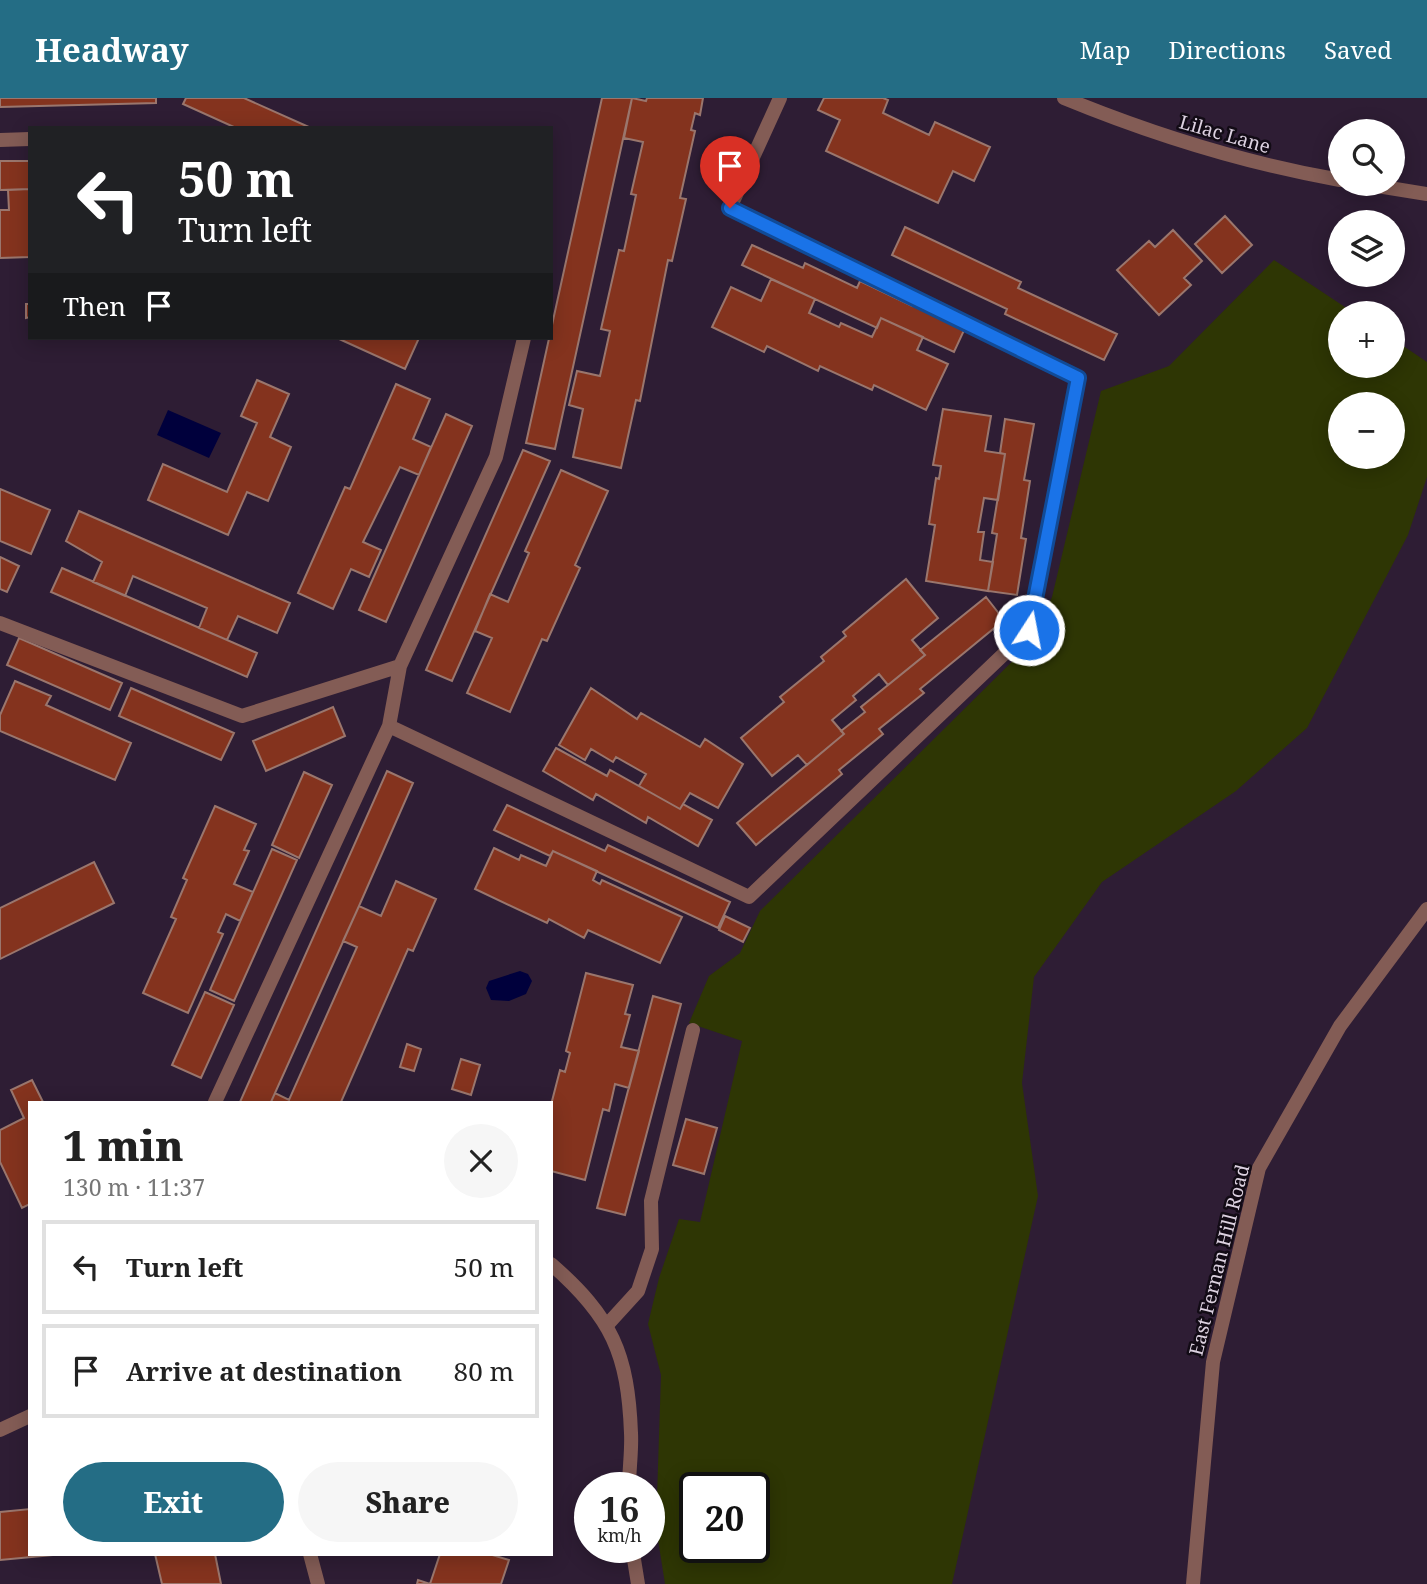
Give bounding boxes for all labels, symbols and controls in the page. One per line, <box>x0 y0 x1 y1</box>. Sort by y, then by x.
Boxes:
text: Headway <box>35 27 189 72</box>
text: Map <box>1080 33 1131 66</box>
text: Directions <box>1169 33 1286 66</box>
text: Saved <box>1324 33 1392 66</box>
street label: Lilac Lane <box>1176 109 1274 159</box>
map controls <box>1328 119 1405 469</box>
button: search <box>1328 119 1405 196</box>
pin <box>700 136 760 208</box>
text: 50 m <box>178 145 294 211</box>
icon: arrive <box>711 147 749 185</box>
icon: left <box>63 154 154 245</box>
text: Turn left <box>178 208 312 251</box>
button: layers <box>1328 210 1405 287</box>
icon: arrive <box>140 287 178 325</box>
text: Then <box>63 288 126 324</box>
button: + <box>1328 301 1405 378</box>
button: − <box>1328 392 1405 469</box>
position arrow <box>992 593 1066 667</box>
text: 1 min <box>63 1116 184 1173</box>
button: close <box>444 1124 518 1198</box>
street label: East Fernan Hill Road <box>1183 1161 1255 1358</box>
text: 130 m · 11:37 <box>63 1171 205 1203</box>
icon: left <box>67 1248 105 1286</box>
text: Turn left <box>126 1249 243 1285</box>
text: 50 m <box>454 1249 514 1285</box>
icon: arrive <box>67 1352 105 1390</box>
text: Arrive at destination <box>126 1353 402 1389</box>
text: 80 m <box>454 1353 514 1389</box>
button: Exit <box>63 1462 284 1542</box>
button: Share <box>298 1462 518 1542</box>
speed limit sign: 20 <box>679 1472 770 1563</box>
text: 16 <box>600 1485 639 1532</box>
text: km/h <box>597 1523 642 1547</box>

